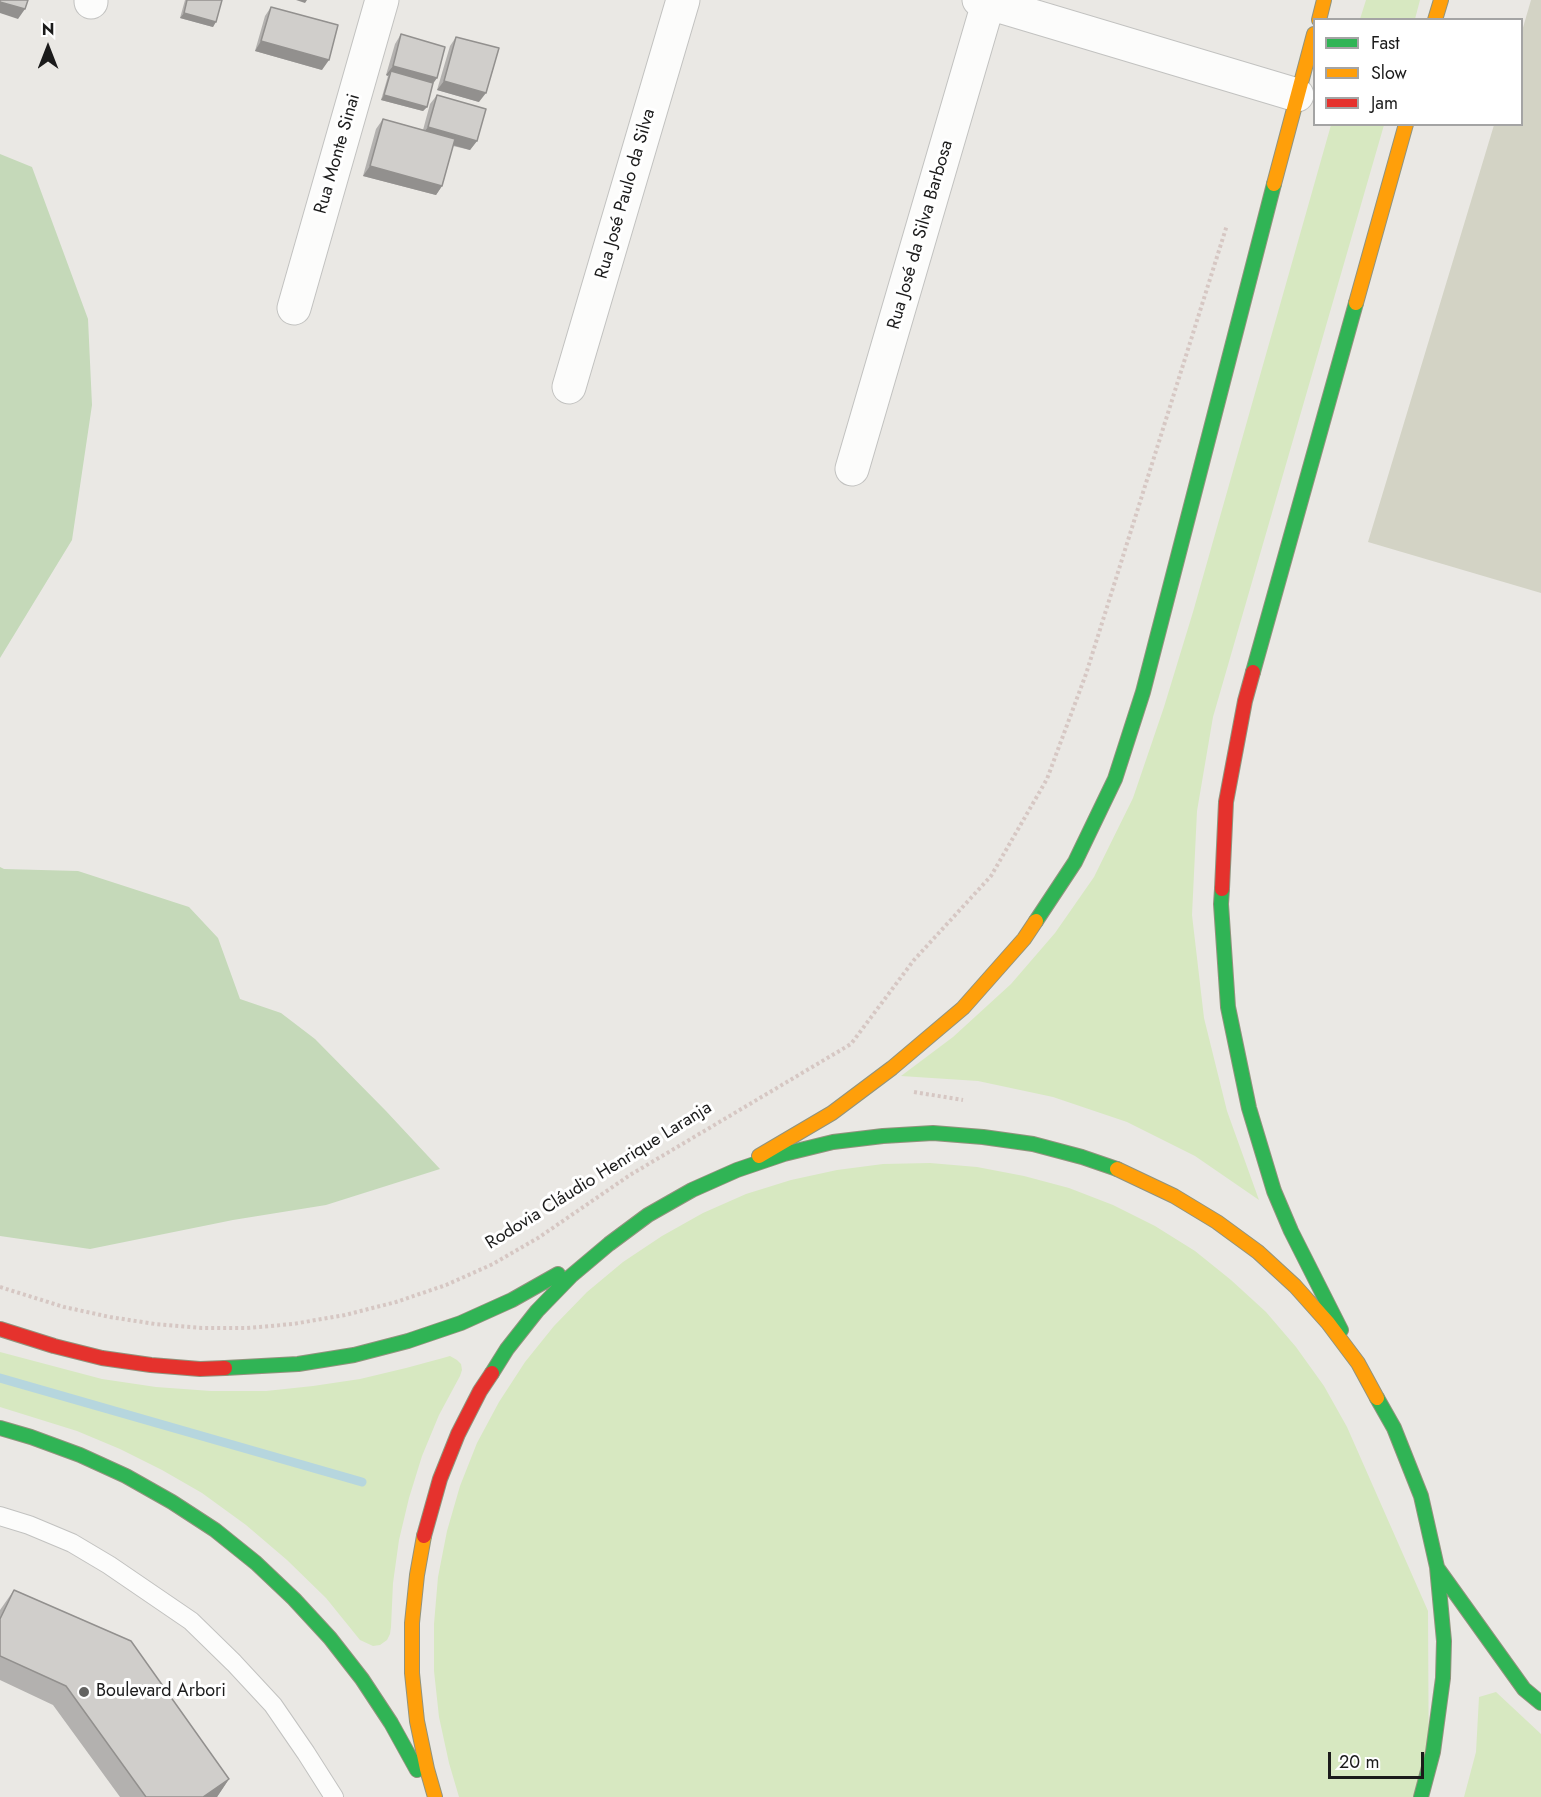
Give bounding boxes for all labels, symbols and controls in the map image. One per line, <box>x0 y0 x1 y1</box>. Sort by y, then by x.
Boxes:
north arrow <box>18 18 78 78</box>
text: N <box>42 18 54 41</box>
legend <box>1313 18 1523 126</box>
text: Fast <box>1371 30 1400 56</box>
text: Slow <box>1371 60 1407 86</box>
text: Jam <box>1371 90 1398 116</box>
street label: Rua Monte Sinai <box>311 92 365 216</box>
street label: Rua José Paulo da Silva <box>591 106 661 282</box>
street label: Rua José da Silva Barbosa <box>884 138 958 332</box>
street label: Rodovia Cláudio Henrique Laranja <box>482 1097 716 1255</box>
place label: Boulevard Arbori <box>96 1681 226 1703</box>
marker: Boulevard Arbori <box>77 1685 91 1699</box>
scale bar <box>1331 1740 1427 1778</box>
text: 20 m <box>1339 1749 1379 1775</box>

